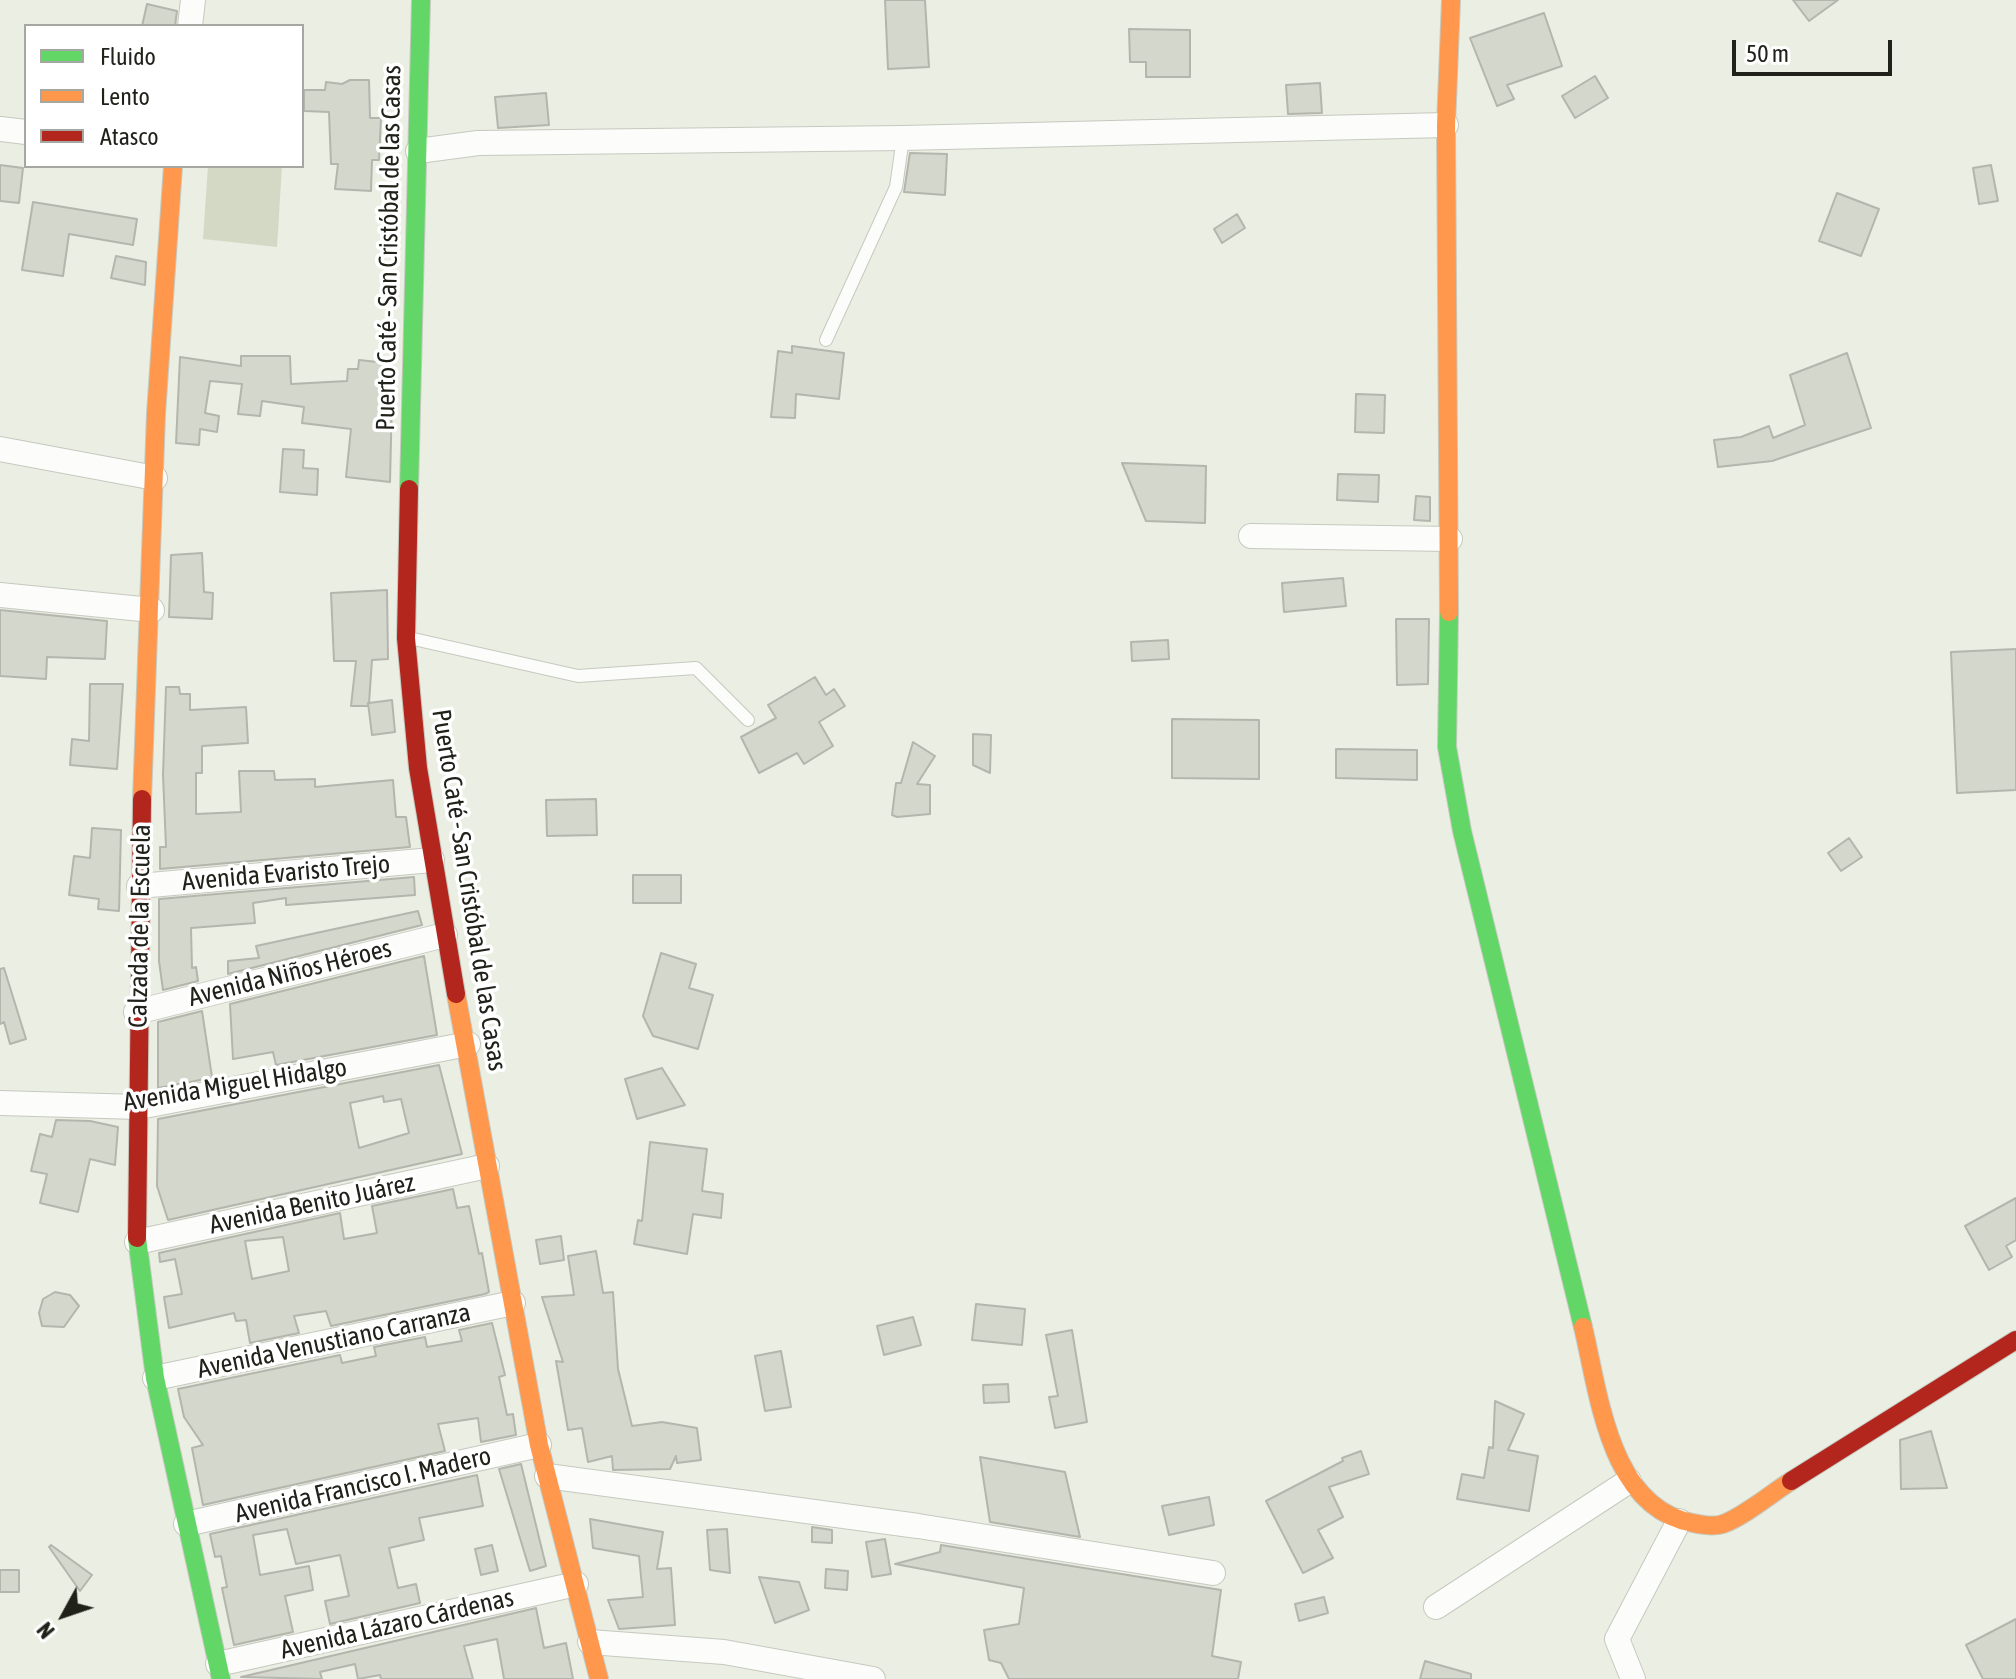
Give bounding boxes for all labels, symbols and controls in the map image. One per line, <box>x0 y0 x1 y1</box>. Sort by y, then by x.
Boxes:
legend <box>24 24 304 168</box>
scale bar <box>1736 24 1896 74</box>
text: 50 m <box>1746 40 1789 67</box>
text: Fluido <box>100 43 156 70</box>
street label: Puerto Caté - San Cristóbal de las Casas <box>370 65 408 431</box>
text: Lento <box>100 83 150 110</box>
text: Atasco <box>100 123 158 150</box>
street label: Puerto Caté - San Cristóbal de las Casas <box>425 707 513 1073</box>
street label: Calzada de la Escuela <box>123 824 157 1028</box>
street label: Avenida Evaristo Trejo <box>181 848 391 898</box>
street label: Avenida Niños Héroes <box>185 933 395 1013</box>
street label: Avenida Miguel Hidalgo <box>121 1052 349 1118</box>
street label: Avenida Benito Juárez <box>206 1167 418 1241</box>
street label: Avenida Venustiano Carranza <box>195 1297 473 1385</box>
street label: Avenida Francisco I. Madero <box>232 1440 494 1530</box>
north arrow <box>24 1575 104 1655</box>
street label: Avenida Lázaro Cárdenas <box>278 1582 516 1666</box>
text: N <box>31 1617 60 1644</box>

